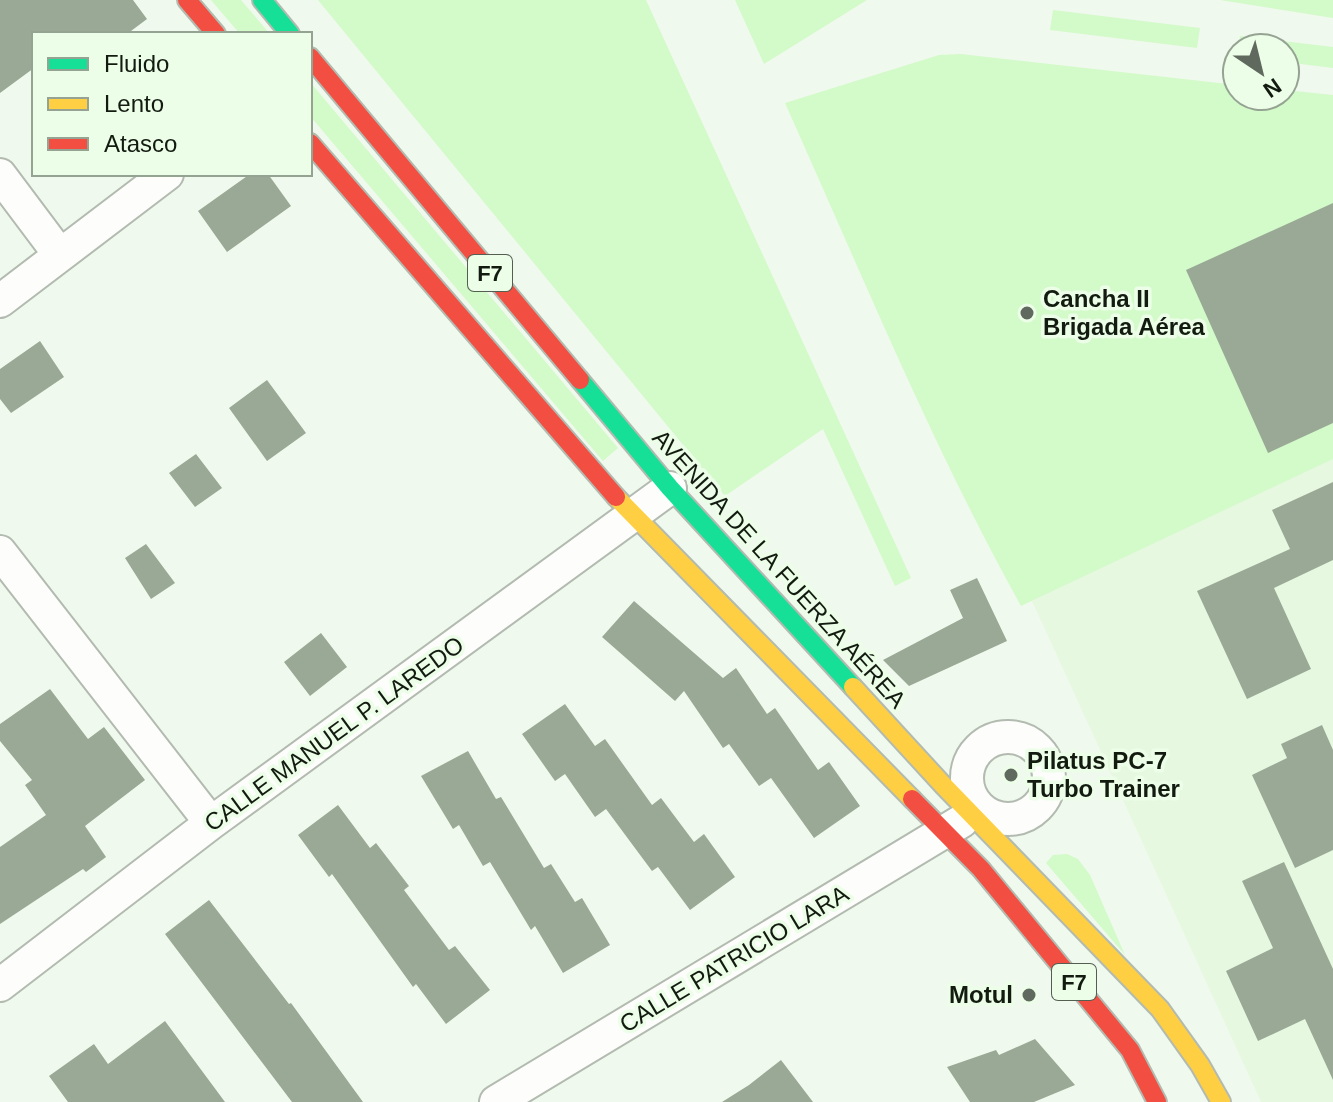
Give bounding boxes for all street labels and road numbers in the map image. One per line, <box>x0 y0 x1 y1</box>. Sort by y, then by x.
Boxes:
road number: F7 <box>468 255 512 291</box>
street label: AVENIDA DE LA FUERZA AÉREA <box>647 424 912 713</box>
street label: CALLE MANUEL P. LAREDO <box>199 631 468 837</box>
street label: CALLE PATRICIO LARA <box>615 880 853 1038</box>
road number: F7 <box>1052 964 1096 1000</box>

